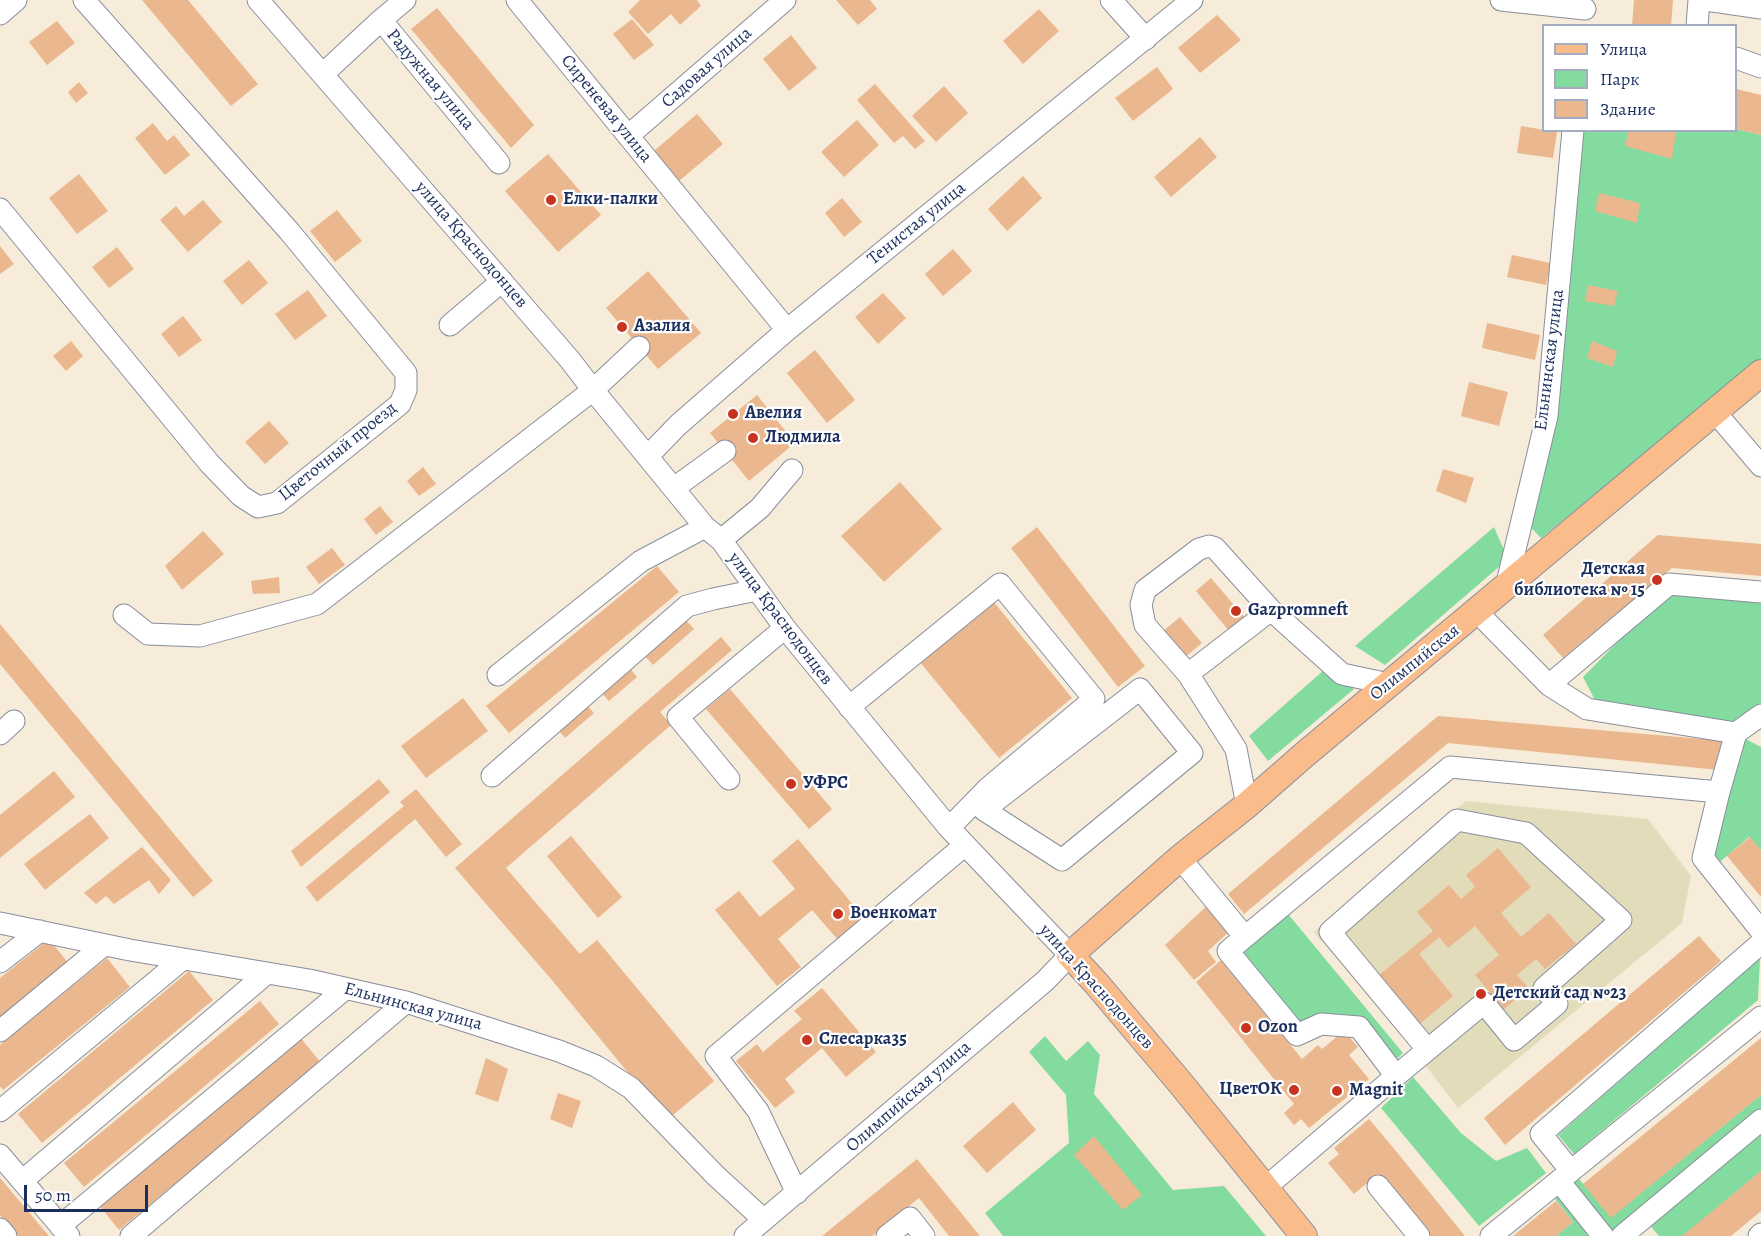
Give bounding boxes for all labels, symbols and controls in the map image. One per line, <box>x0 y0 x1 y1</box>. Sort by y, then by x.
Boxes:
street label: Садовая улица <box>657 23 757 113</box>
legend <box>1542 24 1737 132</box>
street label: Радужная улица <box>381 25 479 135</box>
text: Улица <box>1600 37 1647 61</box>
street label: Сиреневая улица <box>556 51 656 167</box>
text: Парк <box>1600 67 1640 91</box>
text: Здание <box>1600 97 1656 121</box>
street label: улица Краснодонцев <box>410 177 532 313</box>
street label: Тенистая улица <box>863 178 971 270</box>
place label: Елки-палки <box>563 189 658 211</box>
marker: Елки-палки <box>544 193 558 207</box>
street label: Ельнинская улица <box>1531 288 1569 432</box>
place label: Азалия <box>634 316 691 338</box>
marker: Азалия <box>615 320 629 334</box>
street label: Цветочный проезд <box>275 398 401 506</box>
place label: Авелия <box>745 403 802 425</box>
marker: Авелия <box>726 407 740 421</box>
place label: Людмила <box>765 427 840 449</box>
marker: Людмила <box>746 431 760 445</box>
street label: улица Краснодонцев <box>723 548 837 690</box>
place label: Детская библиотека № 15 <box>1514 559 1645 602</box>
marker: Детская библиотека № 15 <box>1650 573 1664 587</box>
place label: Gazpromneft <box>1248 600 1348 622</box>
marker: Gazpromneft <box>1229 604 1243 618</box>
street label: Олимпийская <box>1366 620 1464 706</box>
place label: УФРС <box>803 773 848 795</box>
marker: УФРС <box>784 777 798 791</box>
place label: Военкомат <box>850 903 937 925</box>
marker: Военкомат <box>831 907 845 921</box>
street label: улица Краснодонцев <box>1034 920 1158 1054</box>
street label: Ельнинская улица <box>342 978 484 1036</box>
place label: Детский сад №23 <box>1493 983 1626 1005</box>
marker: Детский сад №23 <box>1474 987 1488 1001</box>
place label: Ozon <box>1258 1017 1298 1039</box>
marker: Ozon <box>1239 1021 1253 1035</box>
place label: Слесарка35 <box>819 1029 907 1051</box>
marker: Слесарка35 <box>800 1033 814 1047</box>
street label: Олимпийская улица <box>842 1037 976 1157</box>
place label: ЦветОК <box>1219 1079 1282 1101</box>
place label: Magnit <box>1349 1080 1403 1102</box>
marker: ЦветОК <box>1287 1083 1301 1097</box>
marker: Magnit <box>1330 1084 1344 1098</box>
scale bar <box>27 1173 152 1211</box>
text: 50 m <box>35 1183 71 1207</box>

